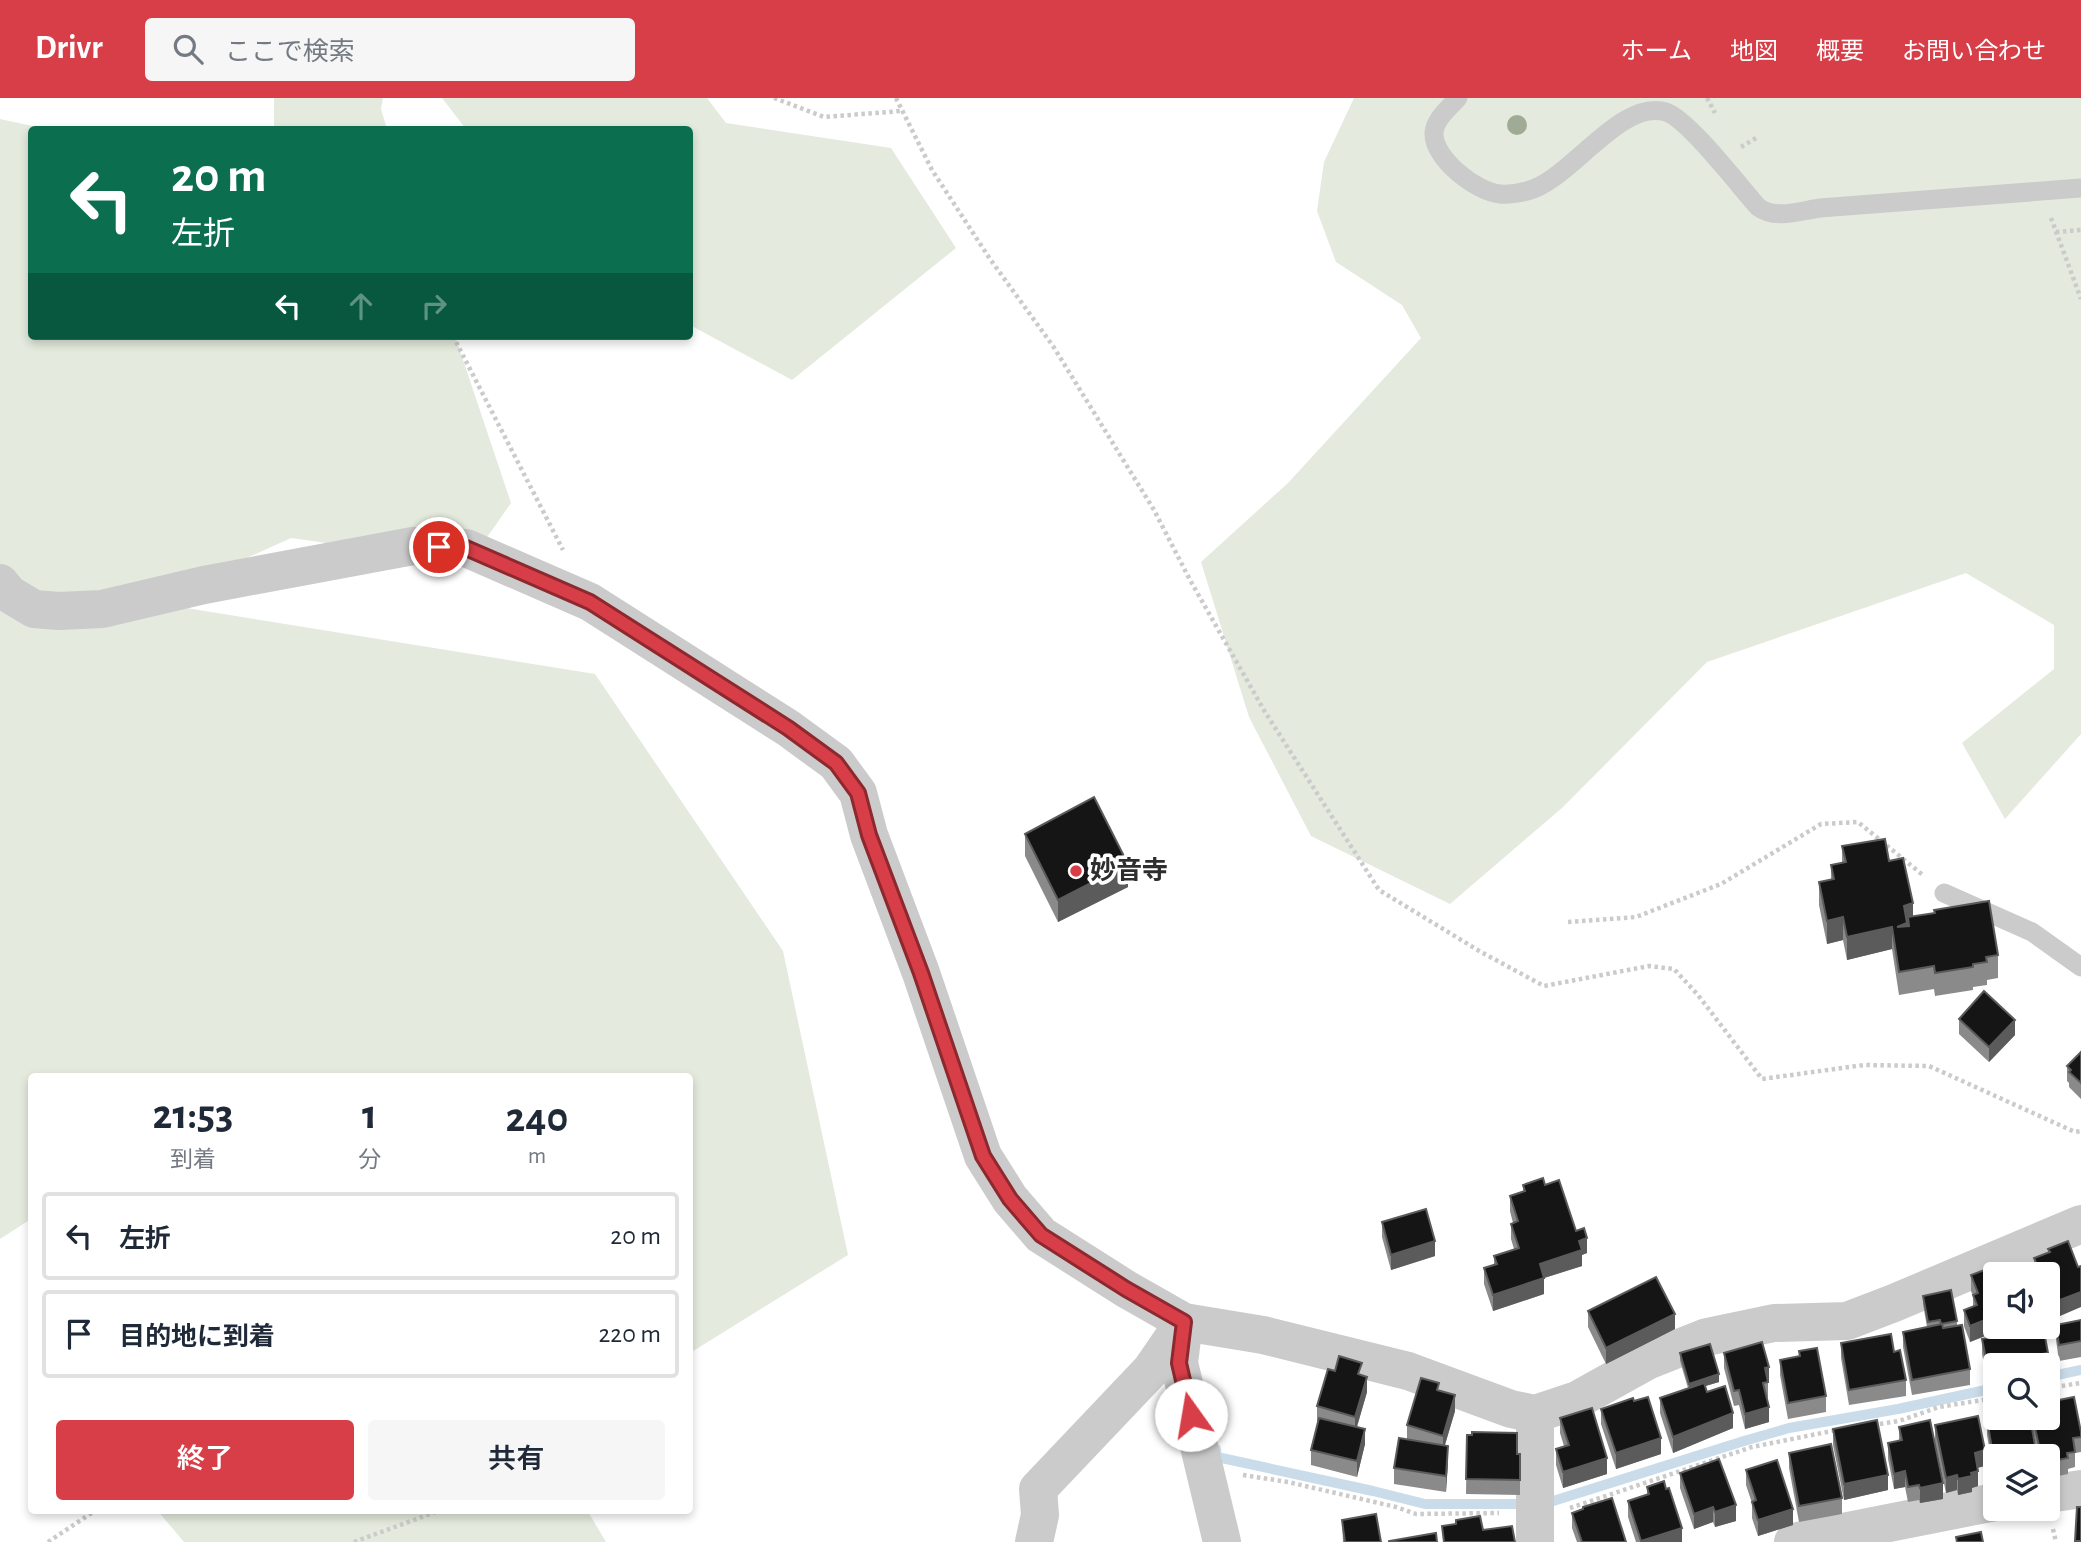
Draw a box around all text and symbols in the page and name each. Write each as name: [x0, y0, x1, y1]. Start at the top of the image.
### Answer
search box: [145, 18, 635, 81]
icon: search: [169, 30, 207, 68]
text: Drivr: [35, 32, 103, 65]
text: ここで検索: [225, 39, 355, 65]
text: ホーム: [1621, 40, 1692, 64]
text: 地図: [1730, 40, 1778, 64]
text: 概要: [1816, 40, 1864, 64]
text: お問い合わせ: [1902, 40, 2046, 64]
text: 20 m: [171, 152, 267, 201]
icon: left: [56, 154, 147, 245]
text: 左折: [171, 218, 235, 250]
icon: left: [269, 287, 307, 325]
icon: ahead: [342, 287, 380, 325]
icon: right: [415, 287, 453, 325]
pin: [409, 517, 469, 577]
icon: arrive: [420, 528, 458, 566]
place label: 妙音寺: [1090, 856, 1168, 884]
marker: 妙音寺: [1068, 863, 1084, 879]
text: 21:53: [153, 1094, 233, 1136]
text: 1: [362, 1094, 377, 1136]
text: 240: [506, 1097, 568, 1139]
text: m: [528, 1145, 546, 1168]
text: 到着: [170, 1149, 216, 1172]
text: 分: [358, 1149, 381, 1172]
icon: left: [60, 1217, 98, 1255]
text: 20 m: [610, 1223, 661, 1249]
text: 左折: [119, 1226, 171, 1252]
map controls: [1983, 1262, 2060, 1521]
button: sound: [1983, 1262, 2060, 1339]
icon: arrive: [60, 1315, 98, 1353]
text: 220 m: [599, 1321, 661, 1347]
text: 目的地に到着: [119, 1324, 275, 1350]
button: search: [1983, 1353, 2060, 1430]
position arrow: [1154, 1378, 1228, 1452]
button: 終了: [56, 1420, 354, 1500]
button: 共有: [368, 1420, 665, 1500]
button: layers: [1983, 1444, 2060, 1521]

